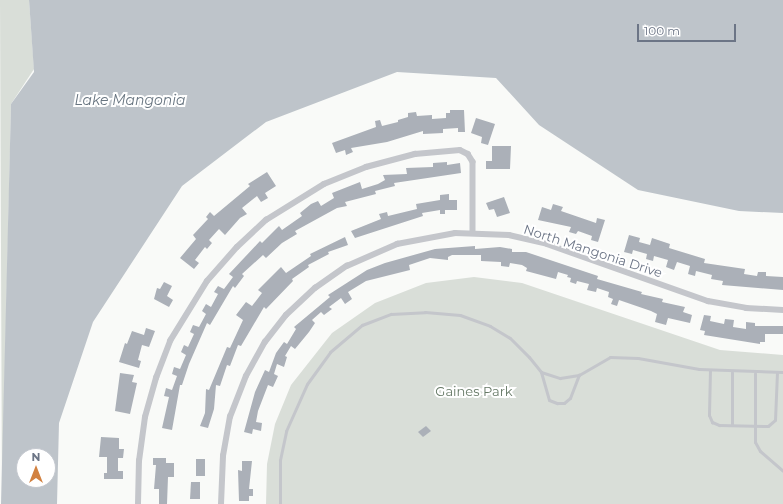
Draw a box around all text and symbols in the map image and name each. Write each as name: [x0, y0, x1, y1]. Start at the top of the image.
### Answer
scale bar: [639, 16, 738, 42]
text: 100 m: [644, 23, 680, 38]
water label: Lake Mangonia: [74, 92, 186, 108]
street label: North Mangonia Drive: [522, 221, 664, 281]
park label: Gaines Park: [435, 383, 513, 399]
north arrow: [16, 448, 56, 488]
text: N: [32, 450, 40, 464]

